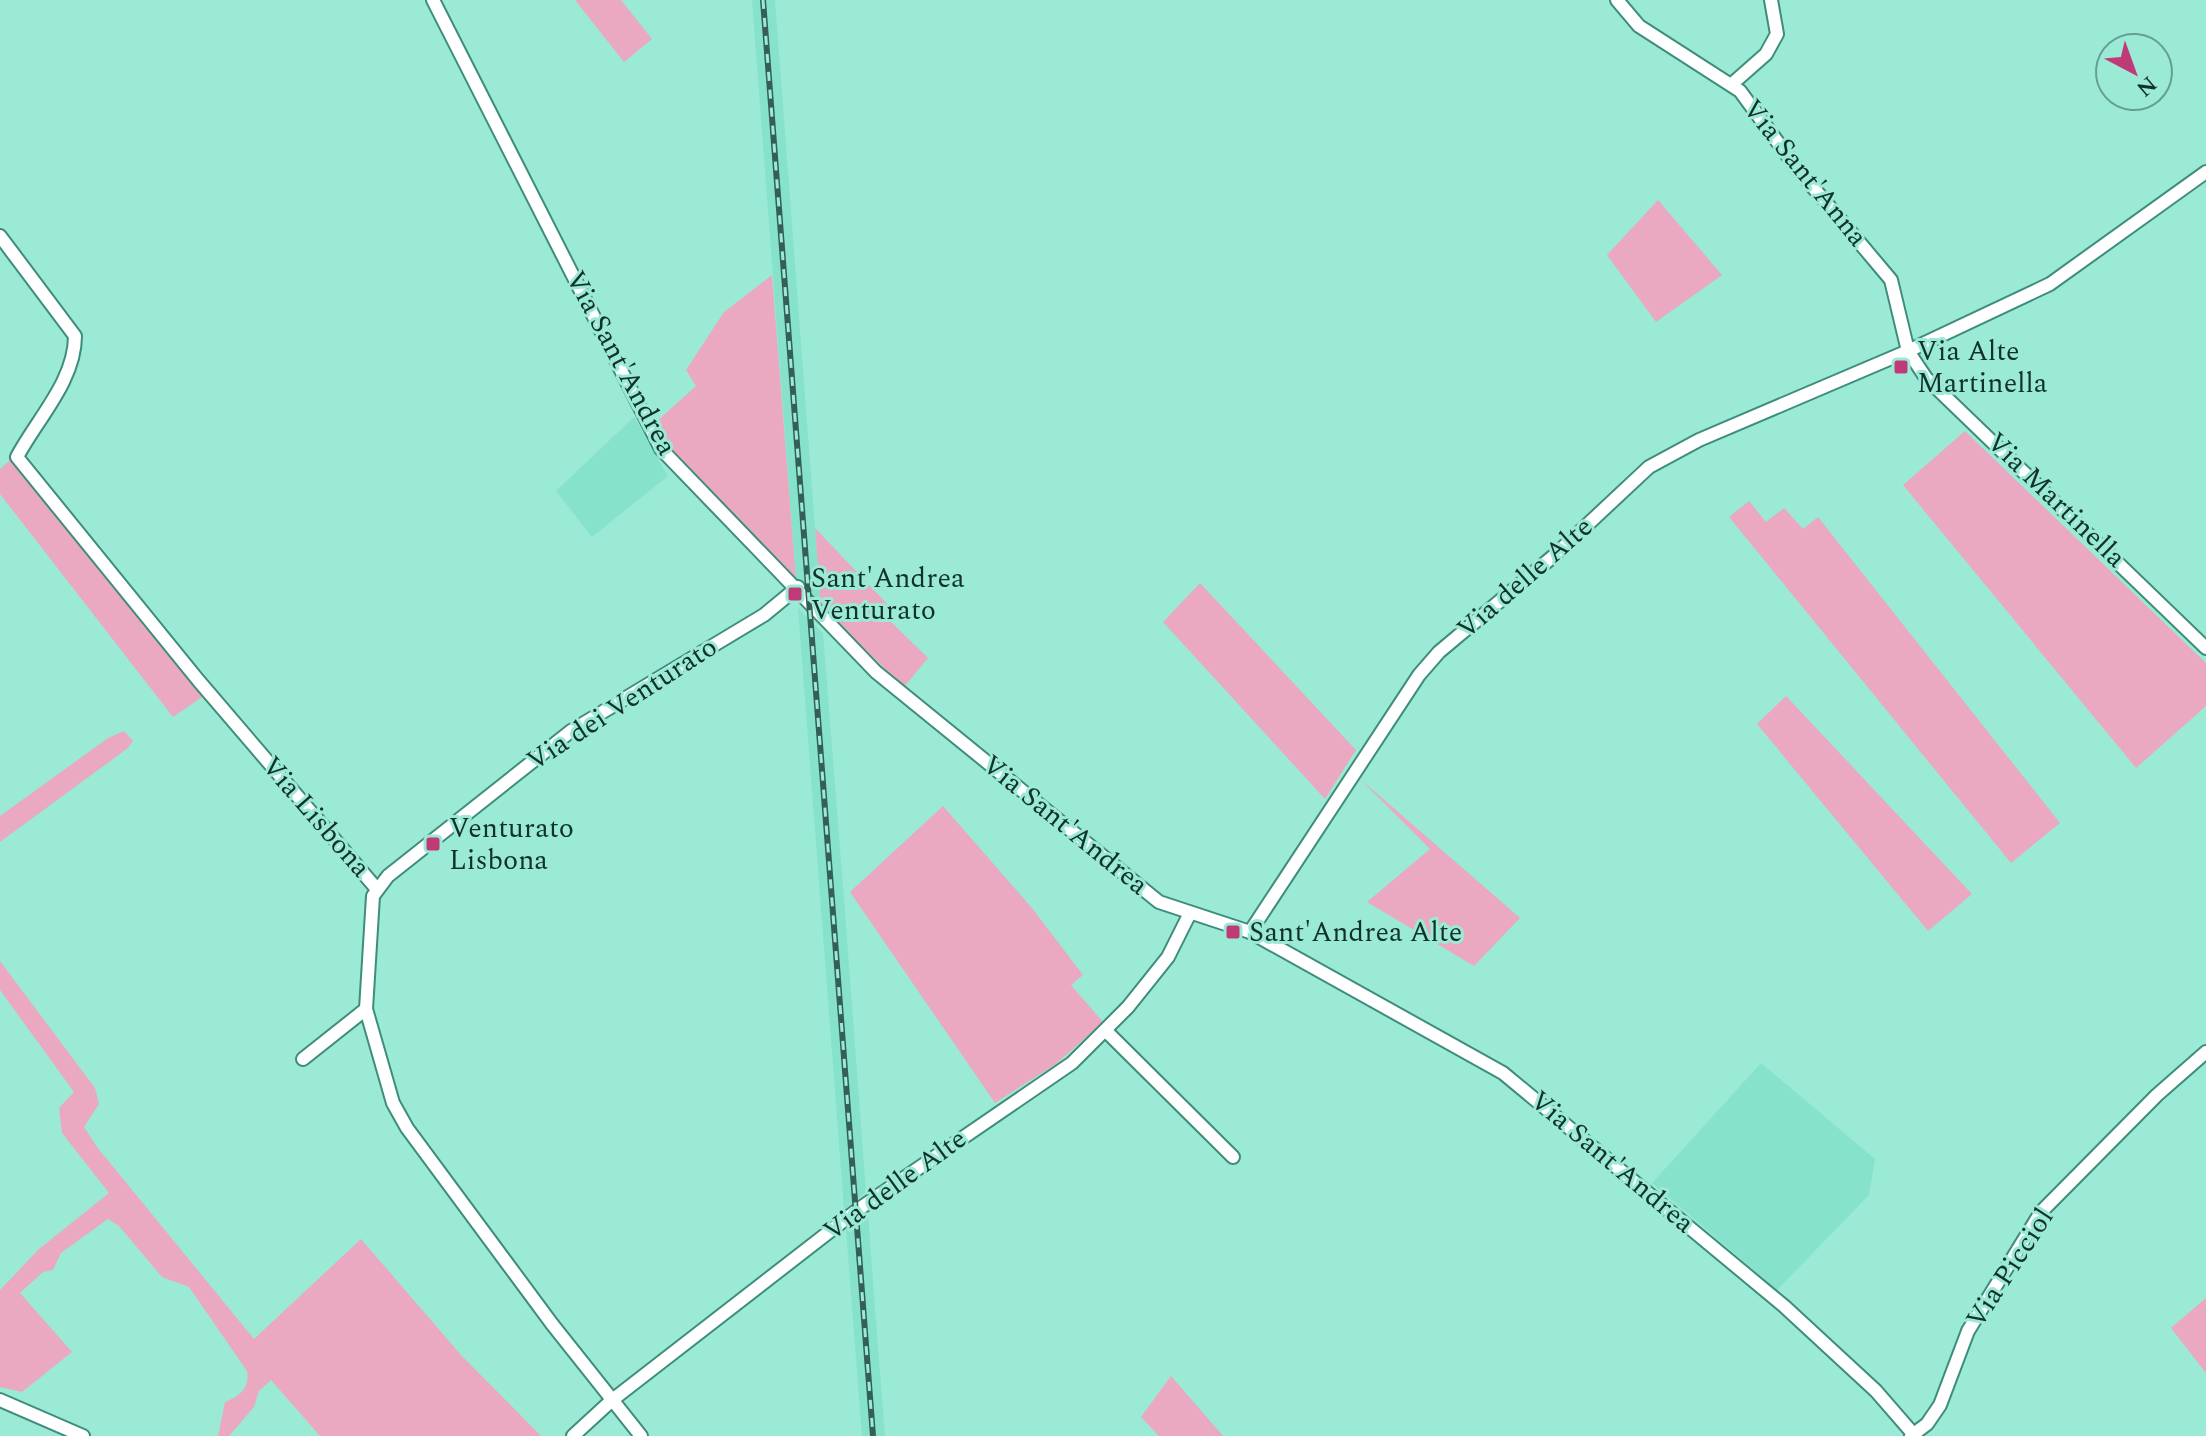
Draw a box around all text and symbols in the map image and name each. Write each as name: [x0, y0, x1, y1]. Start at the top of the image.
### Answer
north arrow: [2094, 32, 2174, 112]
text: N: [2129, 68, 2164, 104]
street label: Via Sant'Anna: [1732, 90, 1878, 257]
street label: Via Sant'Andrea: [554, 263, 688, 463]
place label: Via Alte Martinella: [1917, 330, 2048, 405]
marker: Via Alte Martinella: [1892, 358, 1910, 376]
street label: Via Martinella: [1976, 422, 2136, 578]
street label: Via delle Alte: [1447, 506, 1603, 650]
place label: Sant'Andrea Venturato: [811, 557, 965, 632]
marker: Sant'Andrea Venturato: [786, 585, 804, 603]
street label: Via dei Venturato: [518, 626, 726, 782]
street label: Via Sant'Andrea: [972, 744, 1158, 906]
street label: Via Lisbona: [251, 747, 381, 888]
place label: Venturato Lisbona: [449, 807, 574, 882]
marker: Venturato Lisbona: [424, 835, 442, 853]
place label: Sant'Andrea Alte: [1249, 911, 1462, 954]
marker: Sant'Andrea Alte: [1224, 923, 1242, 941]
street label: Via Sant'Andrea: [1520, 1080, 1704, 1244]
street label: Via delle Alte: [814, 1118, 976, 1252]
street label: Via Picciol: [1955, 1199, 2065, 1337]

